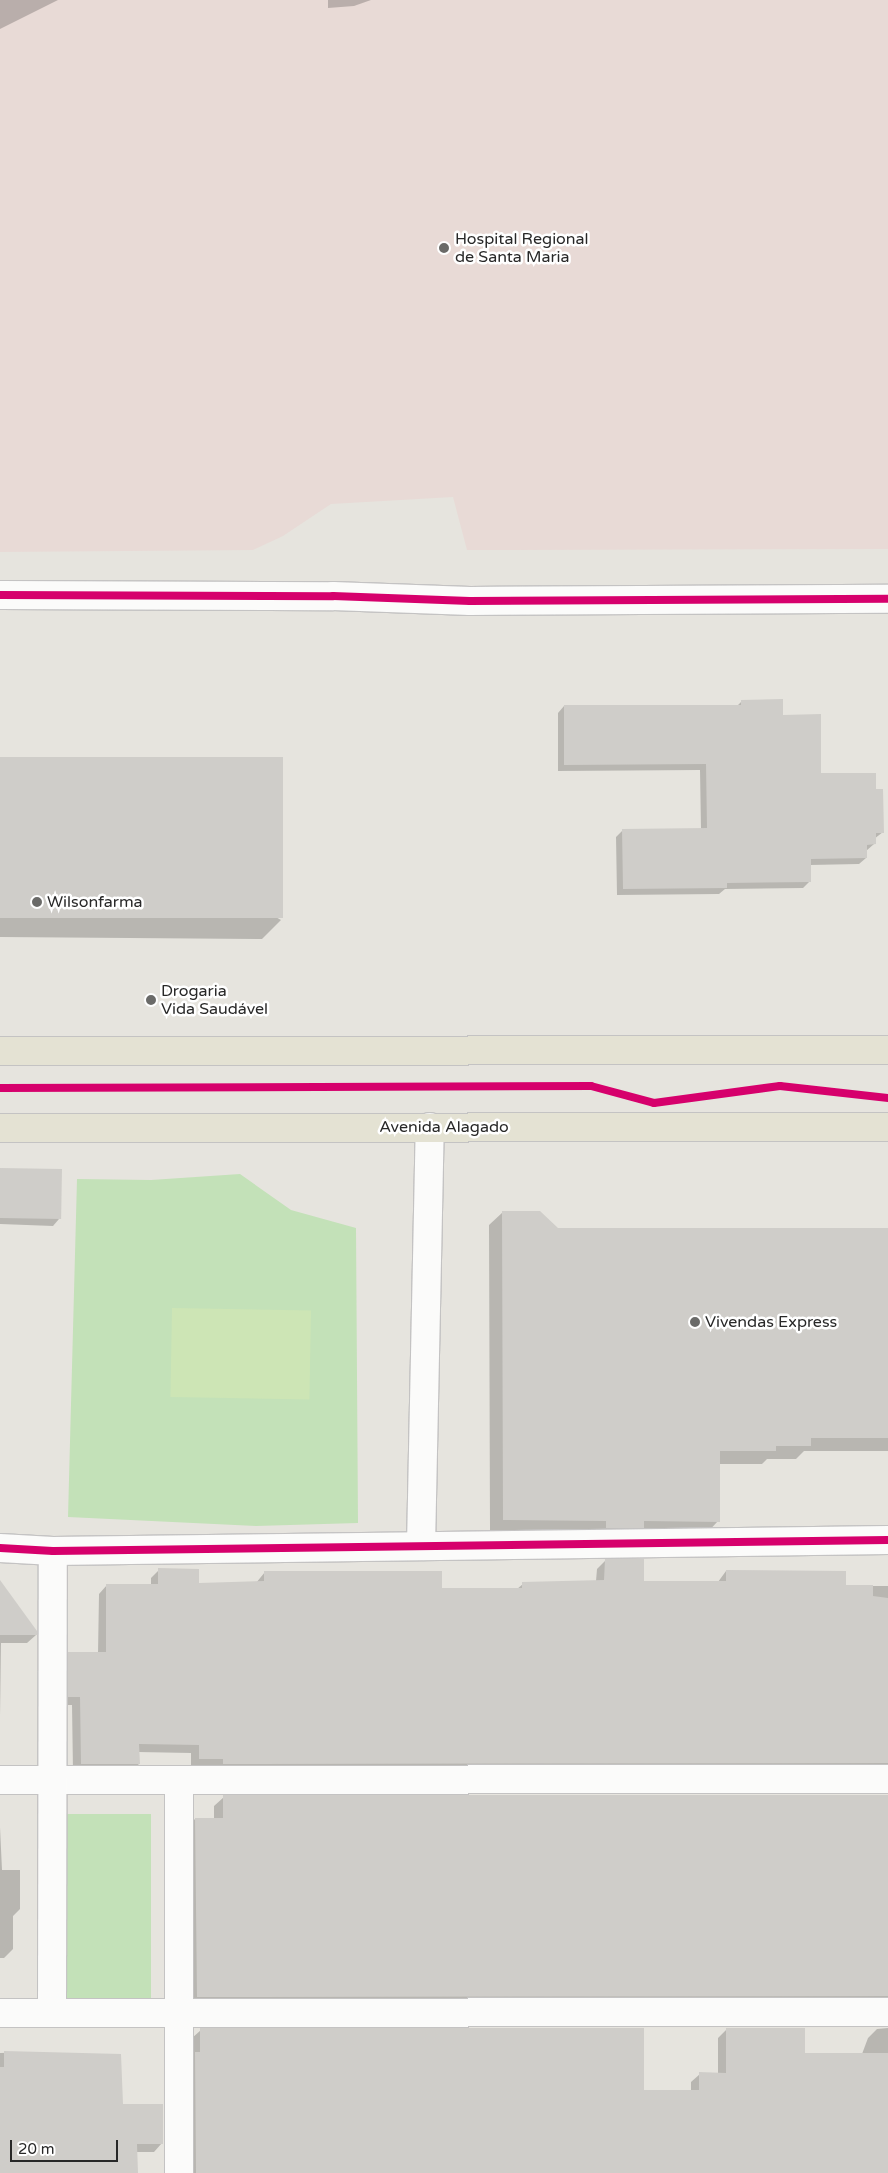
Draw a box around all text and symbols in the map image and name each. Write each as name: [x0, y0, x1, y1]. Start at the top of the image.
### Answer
place label: Hospital Regional de Santa Maria: [455, 229, 589, 267]
marker: Hospital Regional de Santa Maria: [437, 241, 451, 255]
place label: Wilsonfarma: [47, 892, 143, 912]
marker: Wilsonfarma: [31, 896, 43, 908]
place label: Drogaria Vida Saudável: [161, 981, 268, 1019]
marker: Drogaria Vida Saudável: [145, 994, 157, 1006]
street label: Avenida Alagado: [379, 1117, 509, 1137]
place label: Vivendas Express: [705, 1312, 837, 1332]
marker: Vivendas Express: [689, 1316, 701, 1328]
scale bar: [12, 2130, 120, 2162]
text: 20 m: [18, 2140, 55, 2158]

